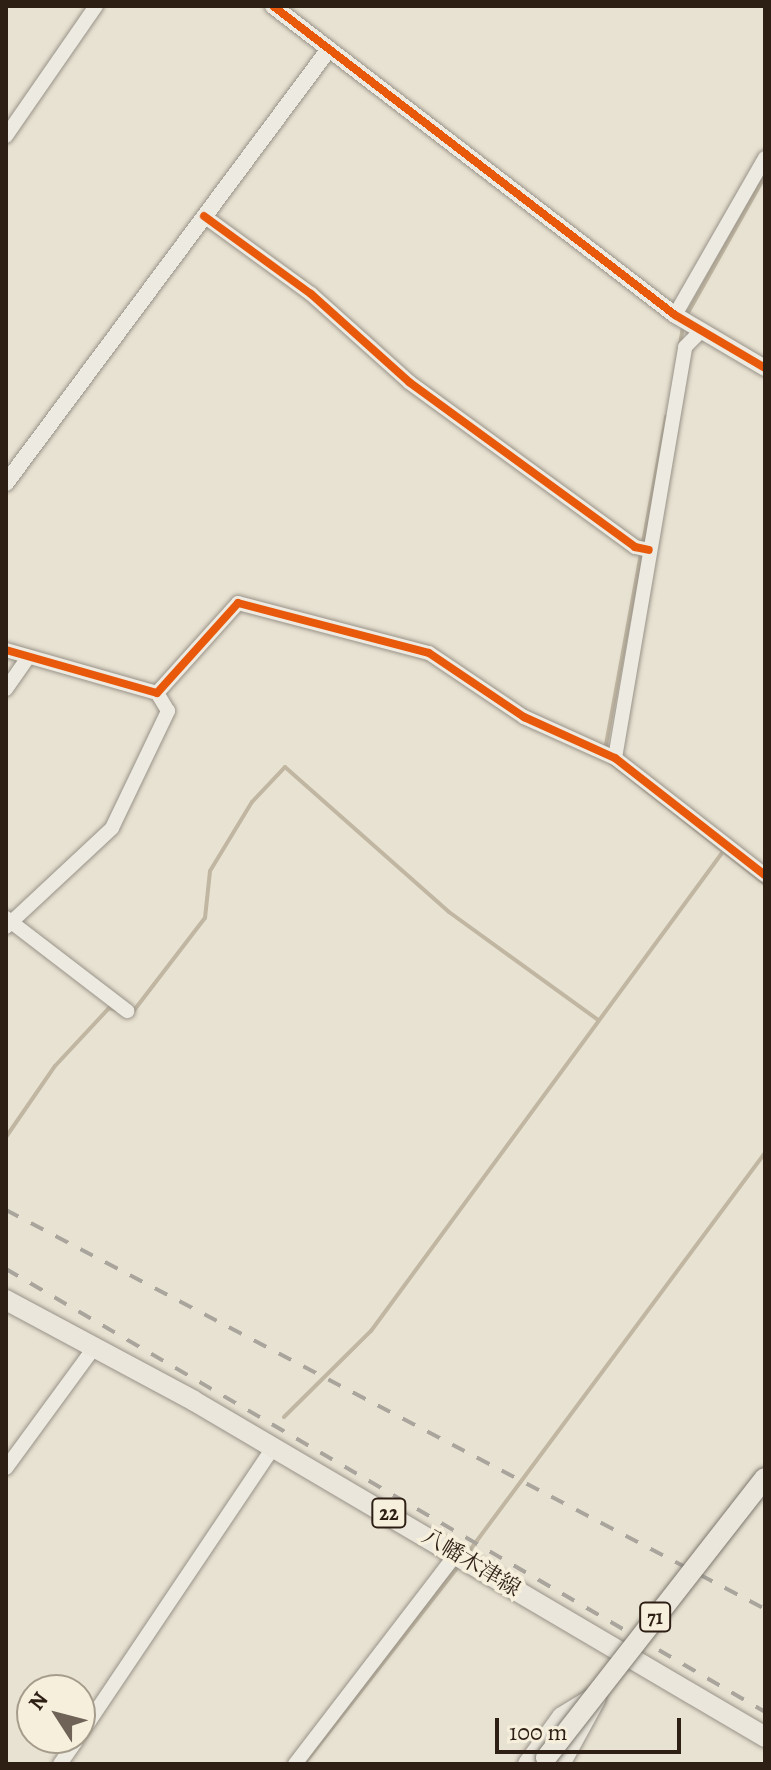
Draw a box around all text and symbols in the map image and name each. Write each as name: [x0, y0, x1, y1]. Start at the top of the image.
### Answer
road number: 22: [371, 1497, 407, 1529]
street label: 八幡木津線: [417, 1523, 525, 1603]
road number: 71: [639, 1601, 671, 1633]
north arrow: [16, 1674, 96, 1754]
text: N: [21, 1686, 55, 1716]
scale bar: [499, 1702, 685, 1752]
text: 100 m: [509, 1716, 568, 1748]

